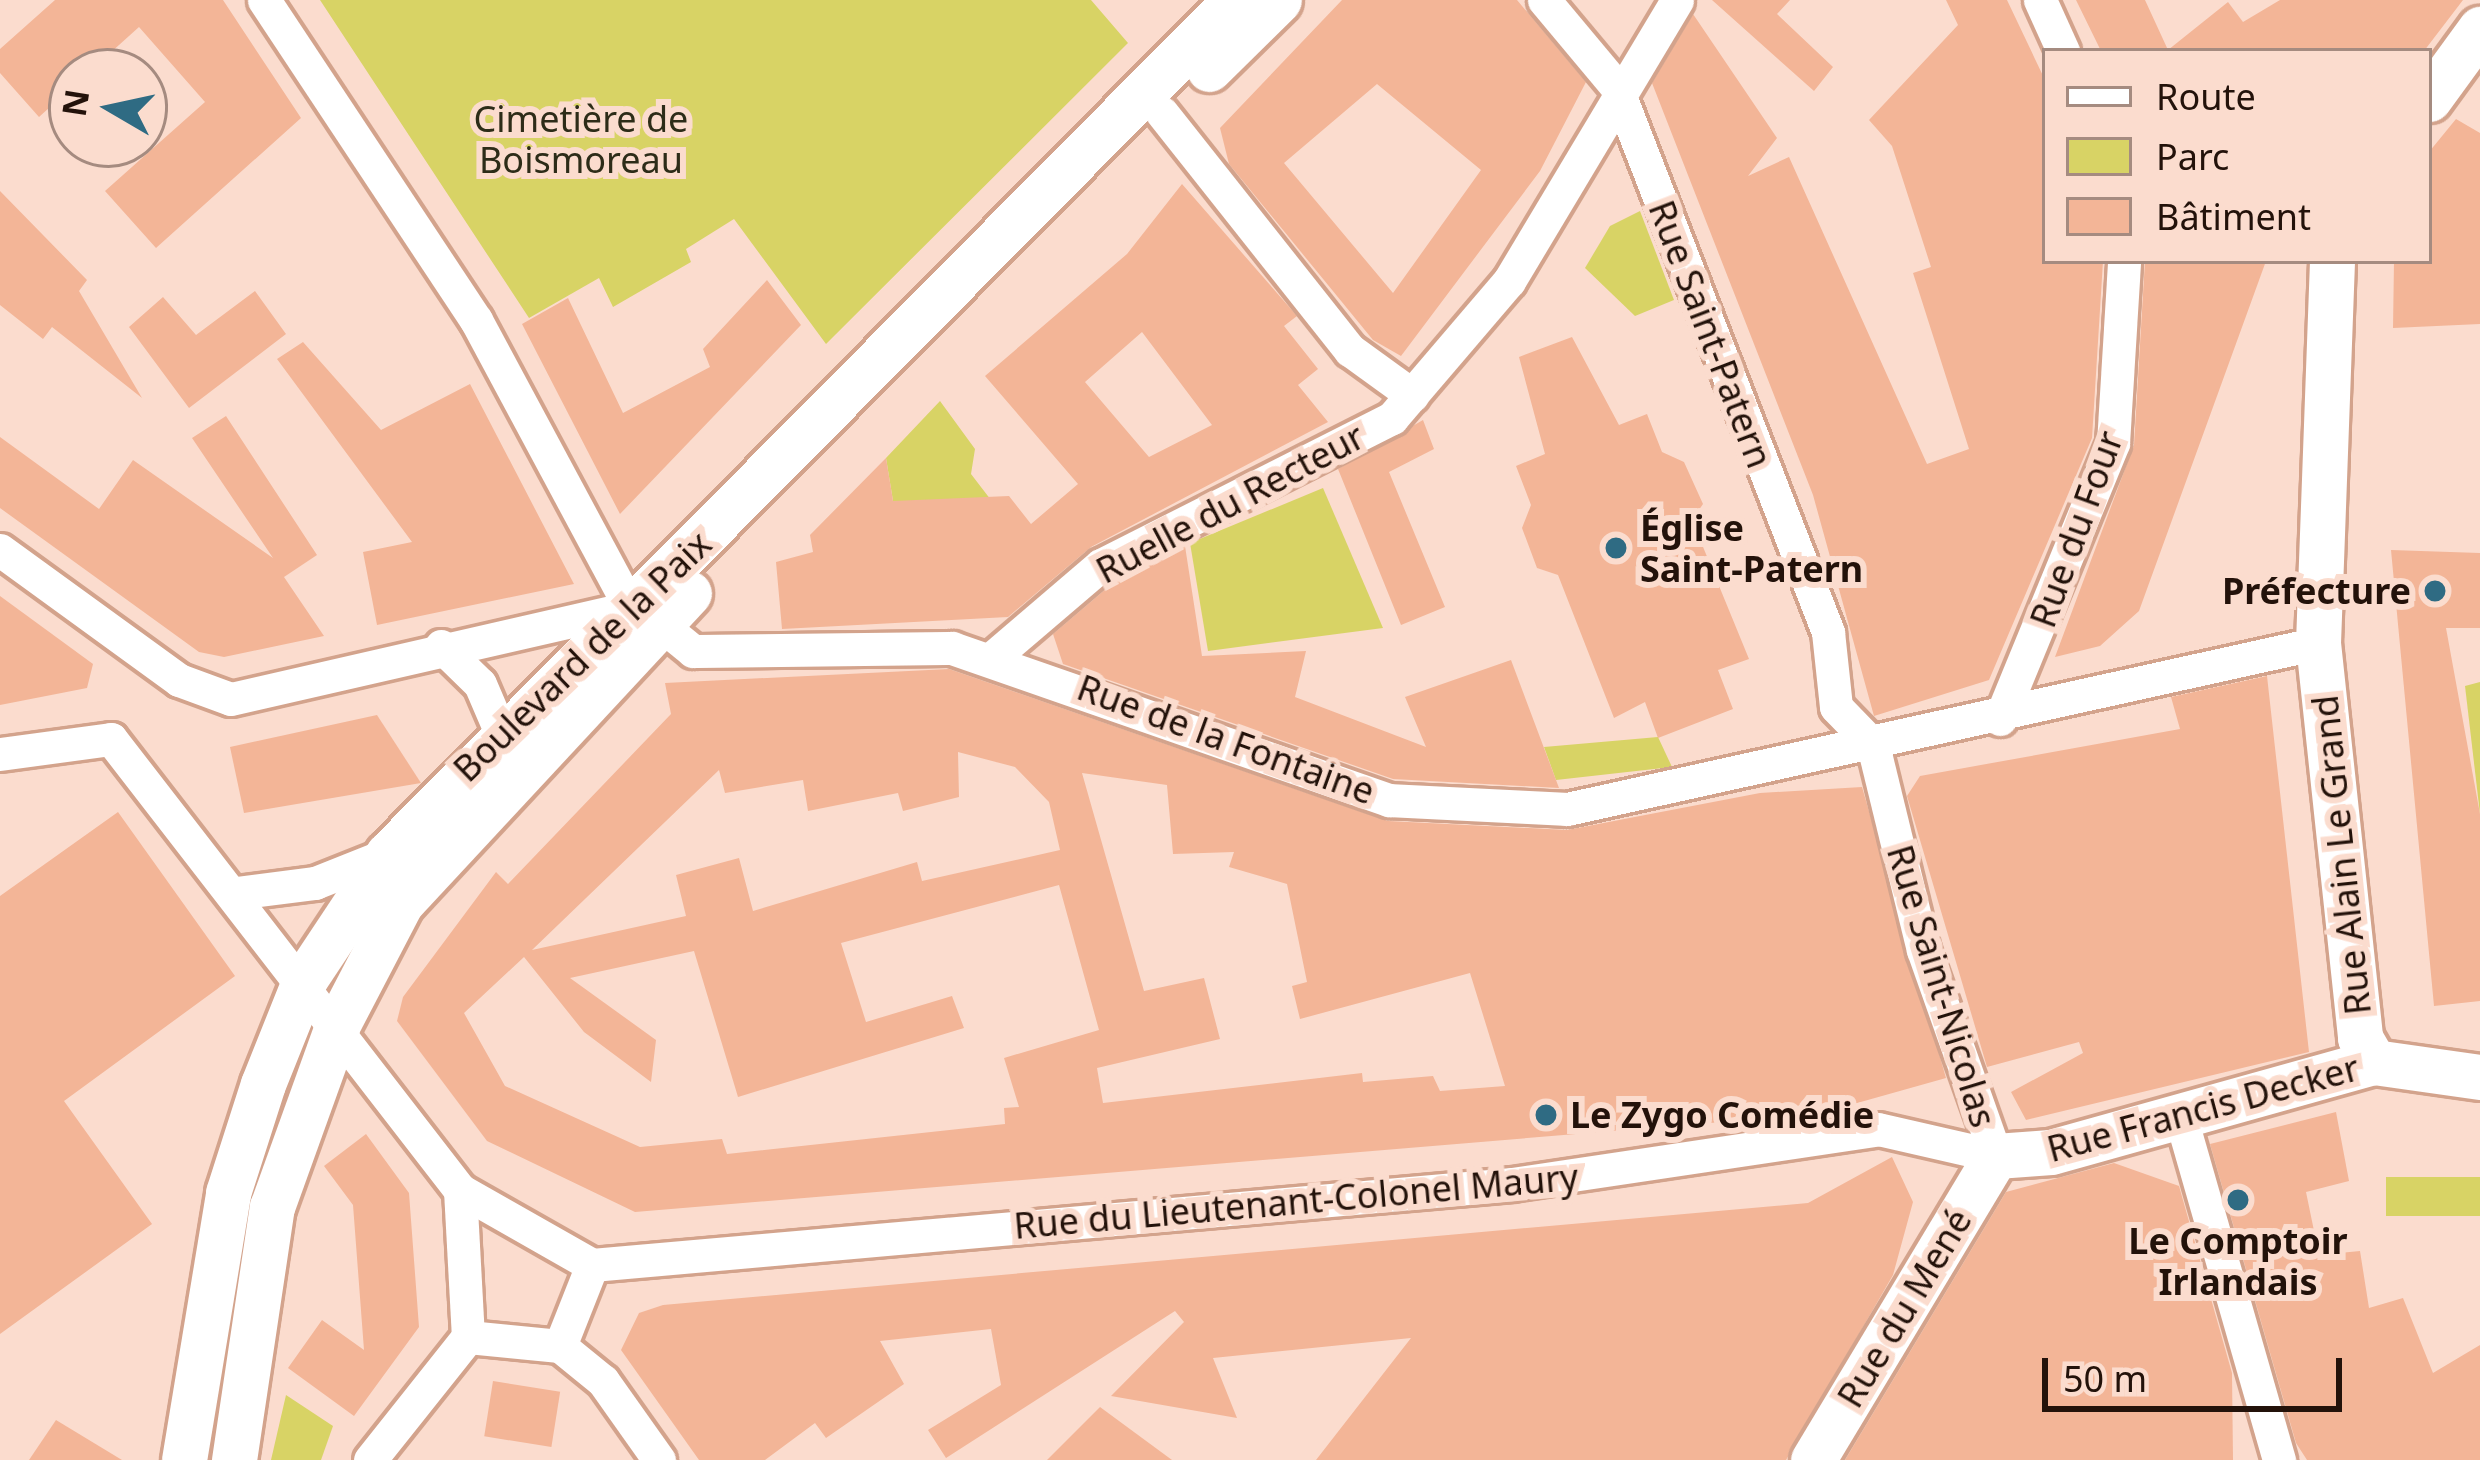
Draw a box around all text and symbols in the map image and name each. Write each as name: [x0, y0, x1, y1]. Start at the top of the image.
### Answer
north arrow: [48, 48, 168, 168]
legend: [2042, 48, 2432, 264]
text: Route: [2156, 72, 2256, 121]
text: N: [51, 86, 99, 120]
park label: Cimetière de Boismoreau: [474, 96, 688, 181]
text: Parc: [2156, 132, 2229, 181]
text: Bâtiment: [2156, 192, 2311, 241]
street label: Rue Saint-Patern: [1640, 194, 1782, 474]
street label: Ruelle du Recteur: [1089, 414, 1371, 592]
street label: Rue du Four: [2021, 425, 2131, 633]
place label: Église Saint-Patern: [1640, 505, 1863, 590]
street label: Boulevard de la Paix: [444, 522, 720, 790]
marker: Église Saint-Patern: [1603, 535, 1629, 561]
place label: Préfecture: [2222, 569, 2411, 613]
marker: Préfecture: [2422, 578, 2448, 604]
street label: Rue de la Fontaine: [1072, 665, 1380, 813]
street label: Rue Alain Le Grand: [2303, 693, 2379, 1017]
street label: Rue Saint-Nicolas: [1879, 840, 2005, 1132]
street label: Rue Francis Decker: [2042, 1046, 2364, 1170]
place label: Le Zygo Comédie: [1570, 1093, 1874, 1137]
marker: Le Zygo Comédie: [1533, 1102, 1559, 1128]
street label: Rue du Lieutenant-Colonel Maury: [1012, 1155, 1580, 1247]
marker: Le Comptoir Irlandais: [2225, 1187, 2251, 1213]
street label: Rue du Mené: [1828, 1201, 1980, 1415]
place label: Le Comptoir Irlandais: [2128, 1218, 2348, 1303]
scale bar: [2048, 1334, 2348, 1408]
text: 50 m: [2063, 1354, 2147, 1403]

